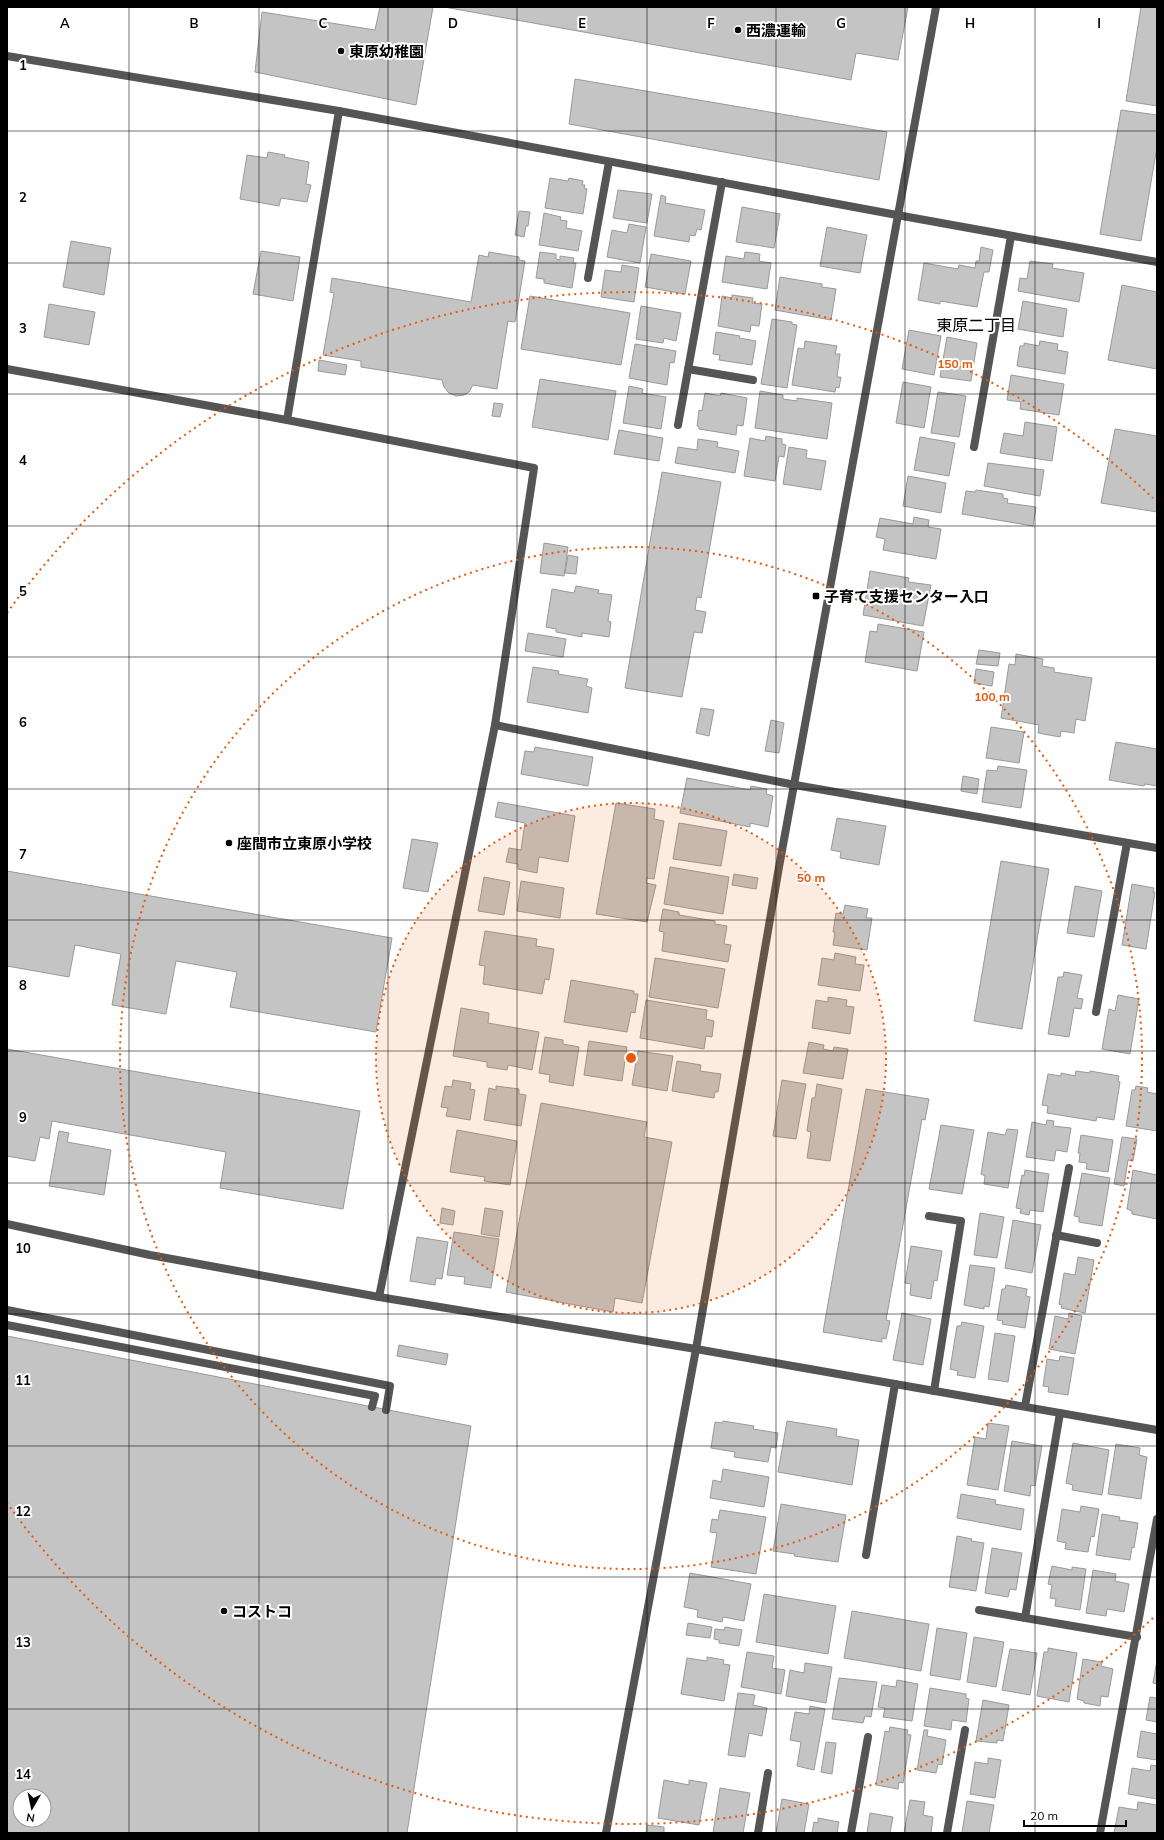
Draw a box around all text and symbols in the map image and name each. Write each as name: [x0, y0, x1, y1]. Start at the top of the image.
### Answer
text: A: [60, 15, 70, 31]
text: B: [190, 15, 199, 31]
text: C: [319, 15, 328, 31]
text: D: [448, 15, 458, 31]
text: E: [578, 15, 586, 31]
text: F: [707, 15, 715, 31]
text: G: [836, 15, 846, 31]
text: H: [965, 15, 975, 31]
text: I: [1097, 15, 1101, 31]
place label: 西濃運輸: [746, 21, 806, 40]
marker: 西濃運輸: [733, 25, 743, 35]
place label: 東原幼稚園: [349, 42, 424, 61]
marker: 東原幼稚園: [336, 46, 346, 56]
text: 1: [19, 57, 27, 73]
text: 2: [19, 189, 27, 205]
district label: 東原二丁目: [936, 315, 1016, 335]
text: 3: [19, 320, 27, 336]
text: 150 m: [937, 356, 973, 371]
text: 4: [19, 452, 27, 468]
text: 5: [19, 583, 27, 599]
place label: 子育て支援センター入口: [824, 587, 989, 606]
marker: 子育て支援センター入口: [811, 591, 821, 601]
text: 100 m: [974, 689, 1010, 704]
text: 6: [19, 714, 27, 730]
place label: 座間市立東原小学校: [237, 834, 372, 853]
marker: 座間市立東原小学校: [224, 838, 234, 848]
text: 7: [19, 846, 27, 862]
text: 50 m: [797, 870, 825, 885]
text: 8: [19, 977, 27, 993]
centre of rings: [624, 1051, 638, 1065]
text: 9: [19, 1109, 27, 1125]
text: 10: [15, 1240, 31, 1256]
text: 11: [15, 1372, 31, 1388]
text: 12: [15, 1503, 31, 1519]
place label: コストコ: [232, 1602, 292, 1621]
marker: コストコ: [219, 1606, 229, 1616]
text: 13: [15, 1634, 31, 1650]
text: 14: [15, 1766, 31, 1782]
north arrow: [12, 1788, 52, 1828]
scale bar: [1024, 1802, 1126, 1828]
text: 20 m: [1030, 1808, 1058, 1823]
text: N: [25, 1810, 36, 1825]

